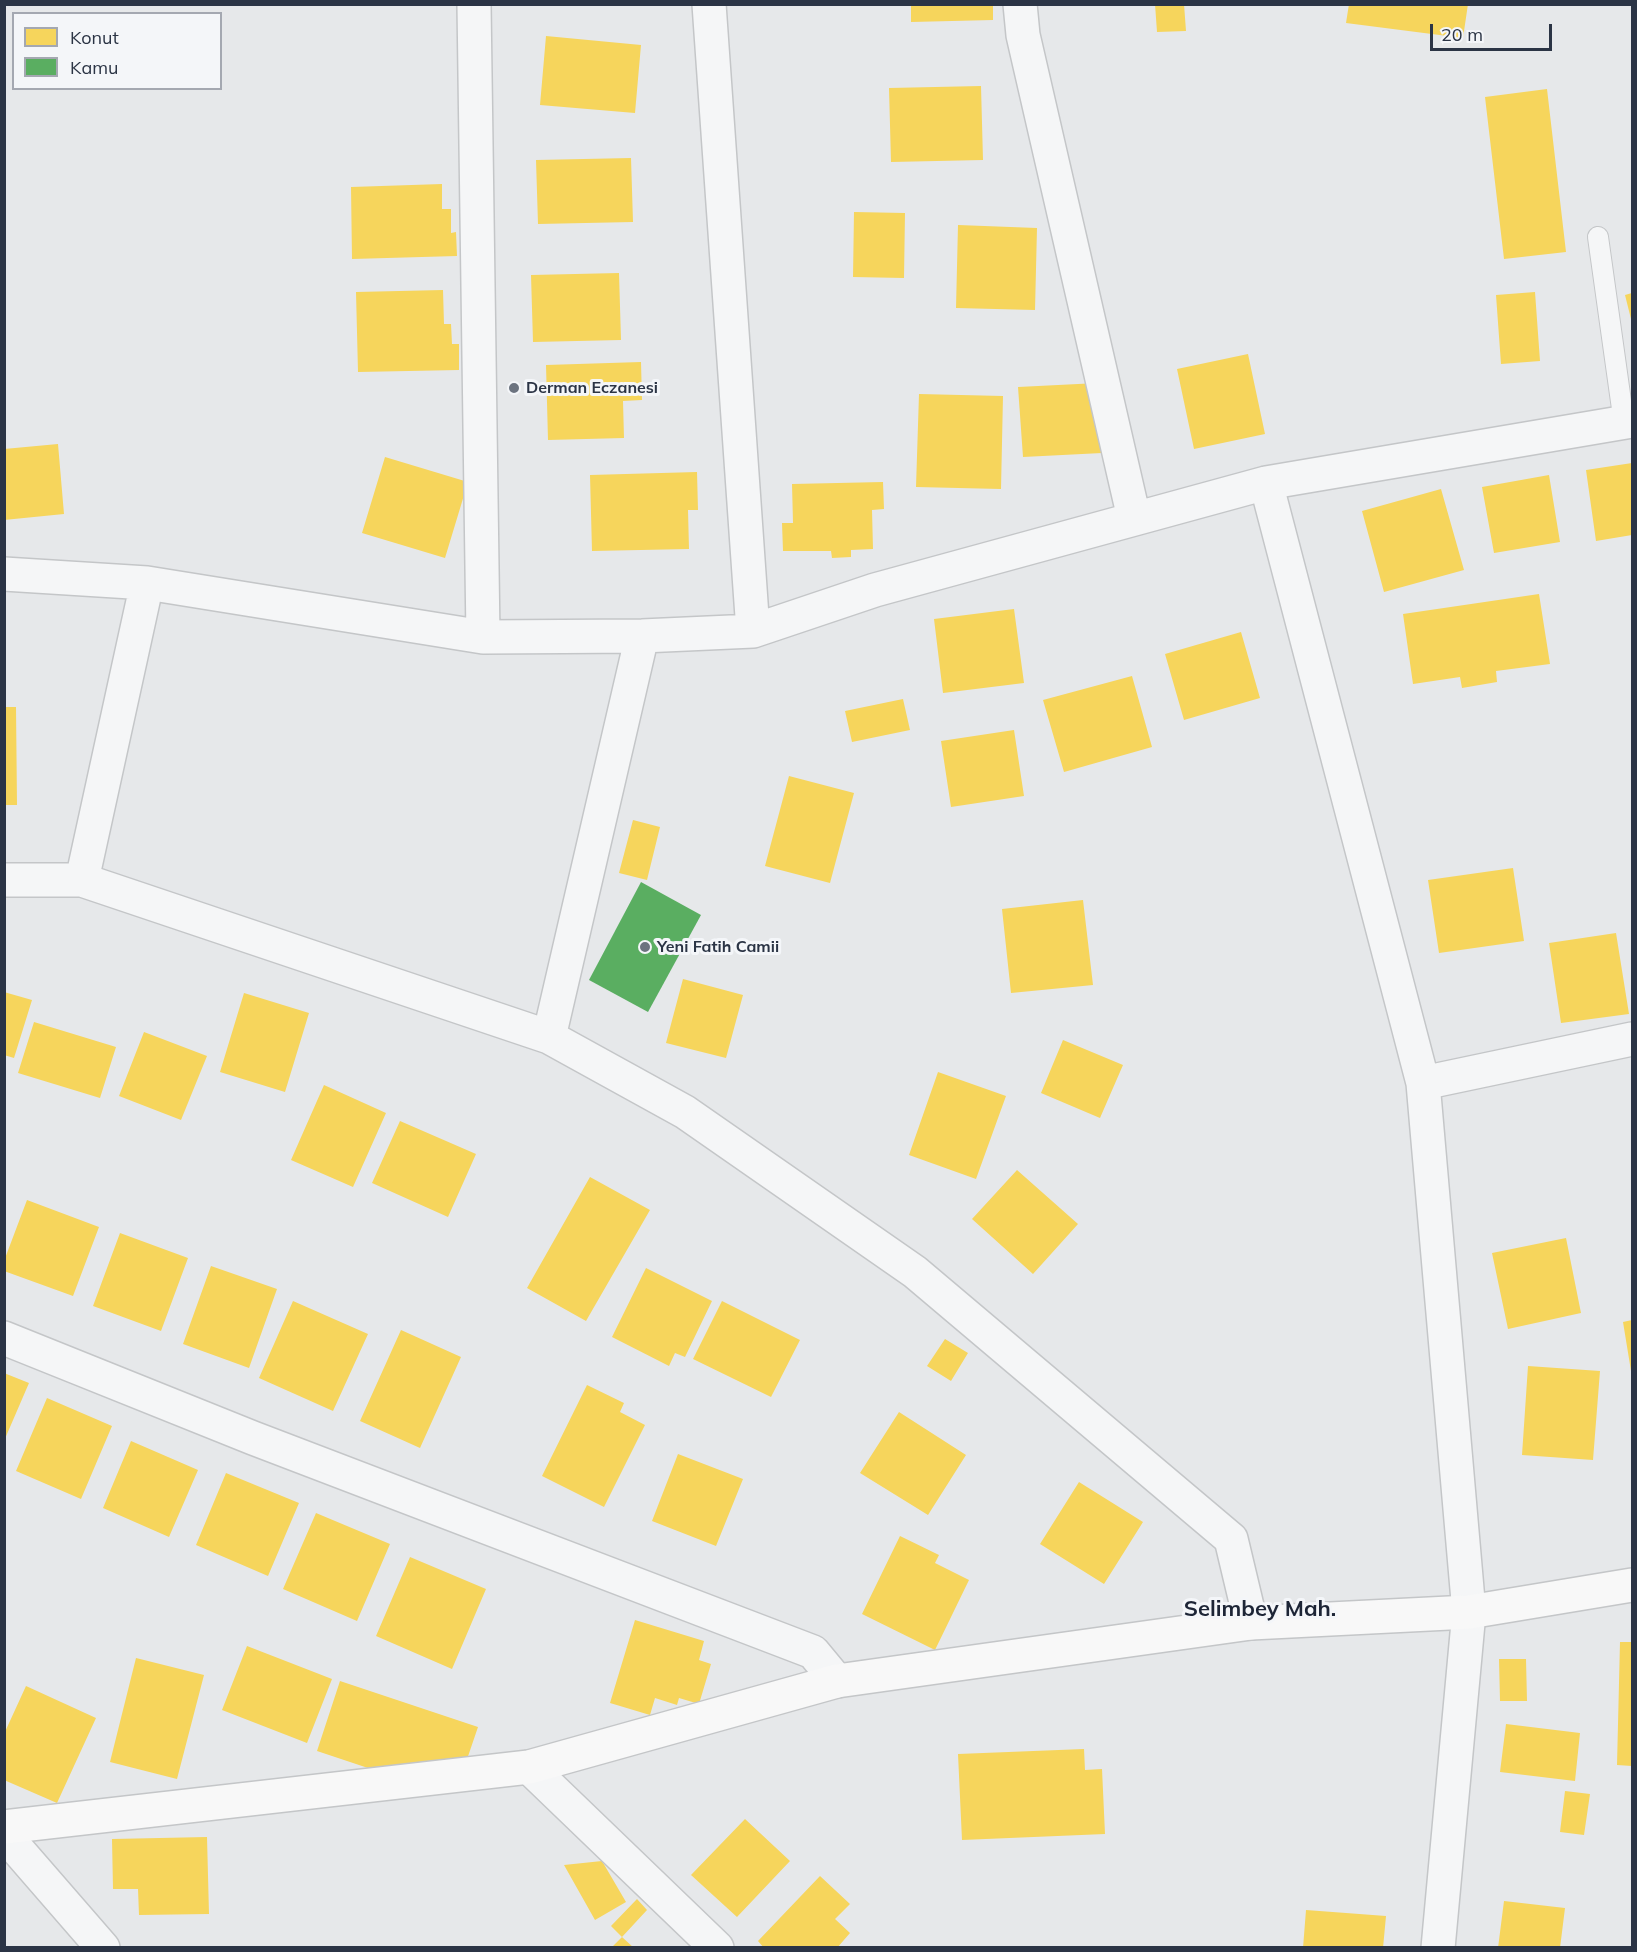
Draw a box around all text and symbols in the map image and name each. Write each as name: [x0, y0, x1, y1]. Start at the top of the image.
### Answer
legend: [12, 12, 222, 90]
scale bar: [1433, 12, 1554, 50]
text: 20 m: [1441, 23, 1483, 46]
text: Konut: [70, 26, 119, 49]
text: Kamu: [70, 56, 118, 79]
place label: Derman Eczanesi: [526, 378, 658, 398]
marker: Derman Eczanesi: [507, 381, 521, 395]
place label: Yeni Fatih Camii: [657, 937, 779, 957]
marker: Yeni Fatih Camii: [638, 940, 652, 954]
district label: Selimbey Mah.: [1184, 1596, 1336, 1622]

